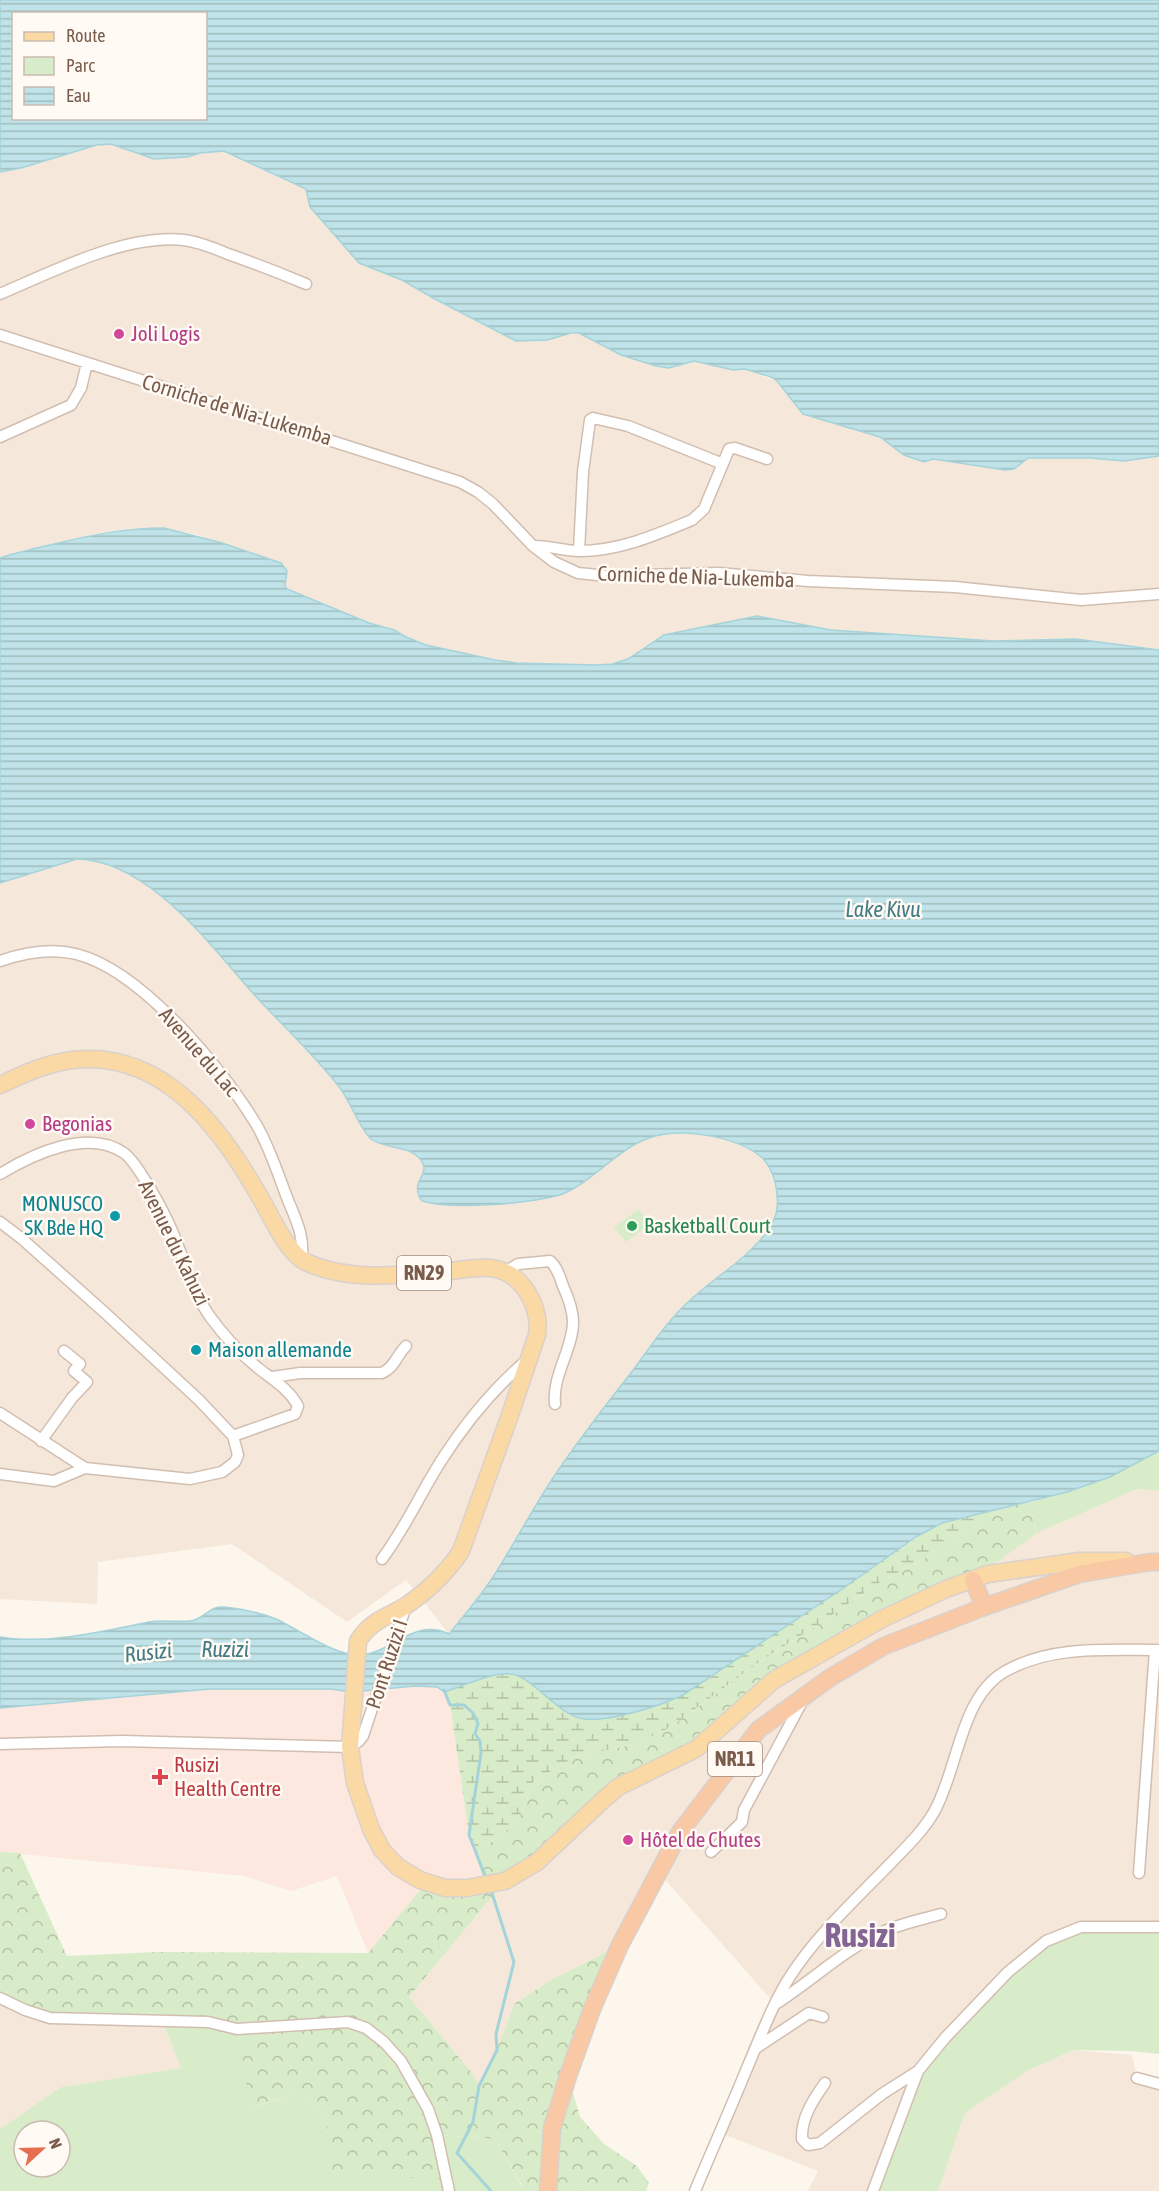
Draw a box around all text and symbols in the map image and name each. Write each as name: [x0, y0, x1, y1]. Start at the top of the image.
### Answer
legend: [12, 12, 207, 120]
text: Route: [66, 25, 105, 46]
text: Parc: [66, 55, 95, 76]
text: Eau: [66, 85, 91, 106]
place label: Joli Logis: [131, 321, 200, 345]
marker: Joli Logis: [112, 327, 126, 341]
street label: Corniche de Nia-Lukemba: [140, 369, 335, 449]
street label: Corniche de Nia-Lukemba: [597, 561, 795, 591]
water label: Lake Kivu: [845, 896, 921, 922]
street label: Avenue du Lac: [155, 1002, 245, 1101]
place label: Begonias: [42, 1111, 112, 1135]
marker: Begonias: [23, 1117, 37, 1131]
street label: Avenue du Kahuzi: [134, 1176, 216, 1309]
place label: MONUSCO SK Bde HQ: [22, 1191, 104, 1239]
marker: MONUSCO SK Bde HQ: [108, 1209, 122, 1223]
place label: Basketball Court: [644, 1213, 771, 1237]
marker: Basketball Court: [625, 1219, 639, 1233]
road number: RN29: [397, 1256, 451, 1290]
place label: Maison allemande: [208, 1337, 352, 1361]
marker: Maison allemande: [189, 1343, 203, 1357]
street label: Pont Ruzizi I: [360, 1616, 412, 1711]
water label: Ruzizi: [201, 1636, 249, 1662]
water label: Rusizi: [123, 1637, 173, 1667]
road number: NR11: [708, 1742, 762, 1776]
place label: Rusizi Health Centre: [174, 1752, 281, 1800]
marker: Rusizi Health Centre: [151, 1768, 169, 1786]
place label: Hôtel de Chutes: [640, 1827, 761, 1851]
marker: Hôtel de Chutes: [621, 1833, 635, 1847]
district label: Rusizi: [824, 1916, 896, 1954]
north arrow: [12, 2119, 72, 2179]
text: N: [46, 2136, 66, 2151]

